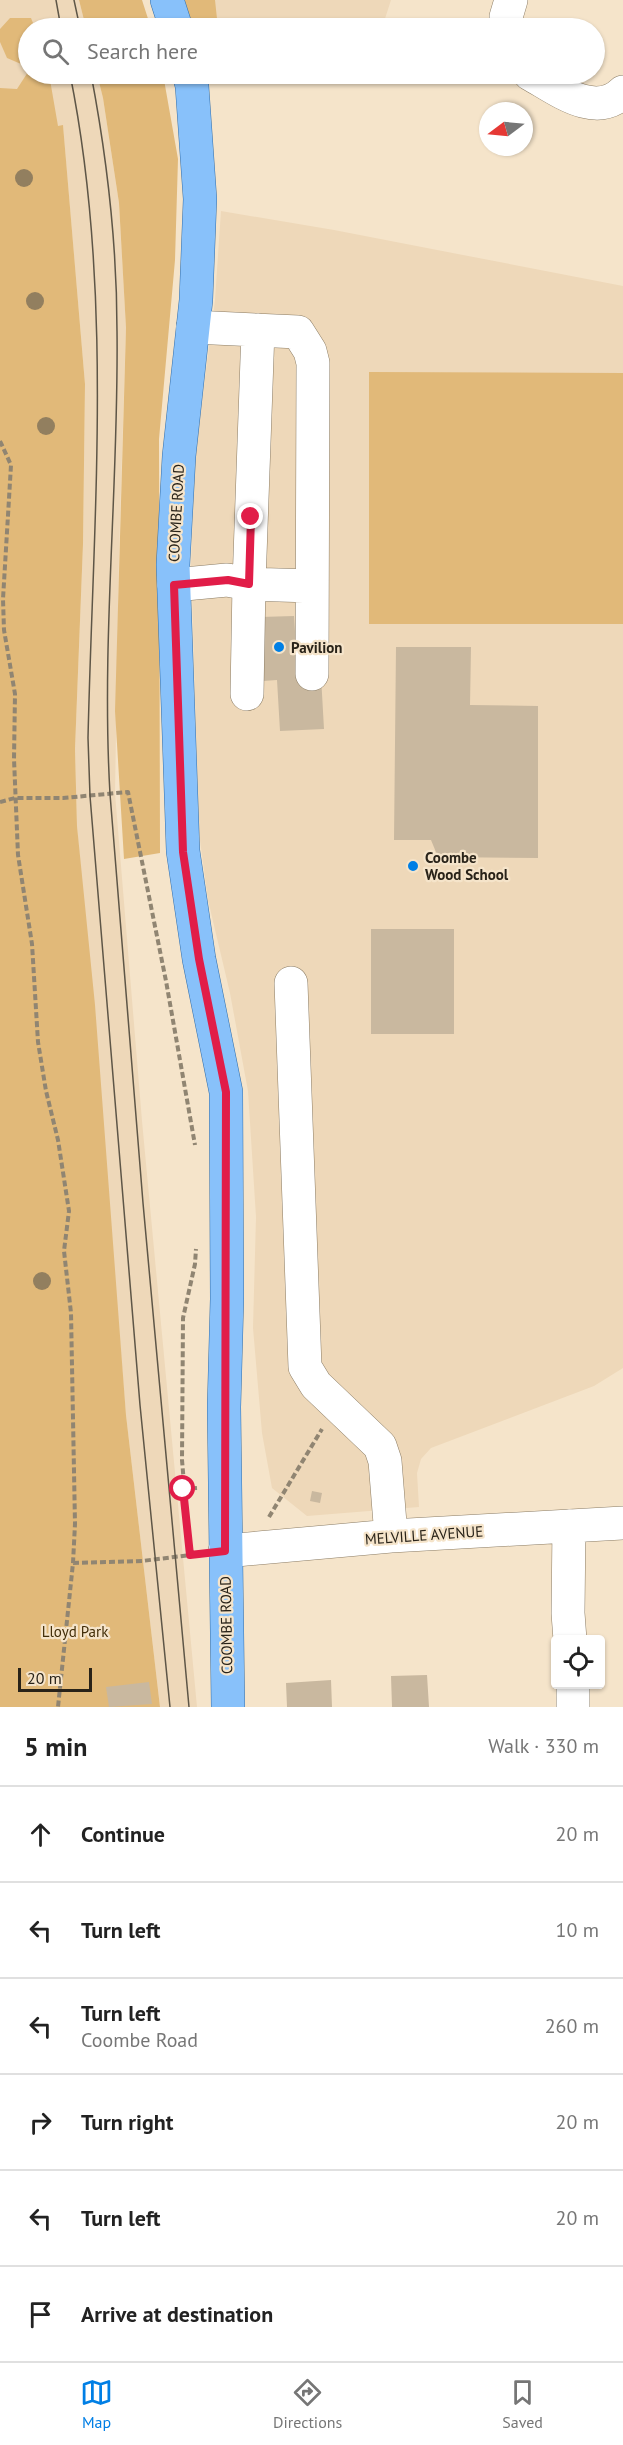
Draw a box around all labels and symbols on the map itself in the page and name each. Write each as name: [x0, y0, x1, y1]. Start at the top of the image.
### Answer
north arrow: [479, 102, 533, 156]
street label: COOMBE ROAD: [164, 464, 188, 562]
route end: [237, 503, 263, 529]
place label: Pavilion: [291, 638, 342, 657]
marker: Pavilion: [272, 640, 286, 654]
place label: Coombe Wood School: [425, 848, 509, 884]
marker: Coombe Wood School: [406, 859, 420, 873]
route start: [169, 1475, 195, 1501]
street label: MELVILLE AVENUE: [364, 1521, 484, 1549]
street label: COOMBE ROAD: [216, 1576, 236, 1674]
park label: Lloyd Park: [42, 1622, 109, 1641]
scale bar: [18, 1665, 92, 1692]

